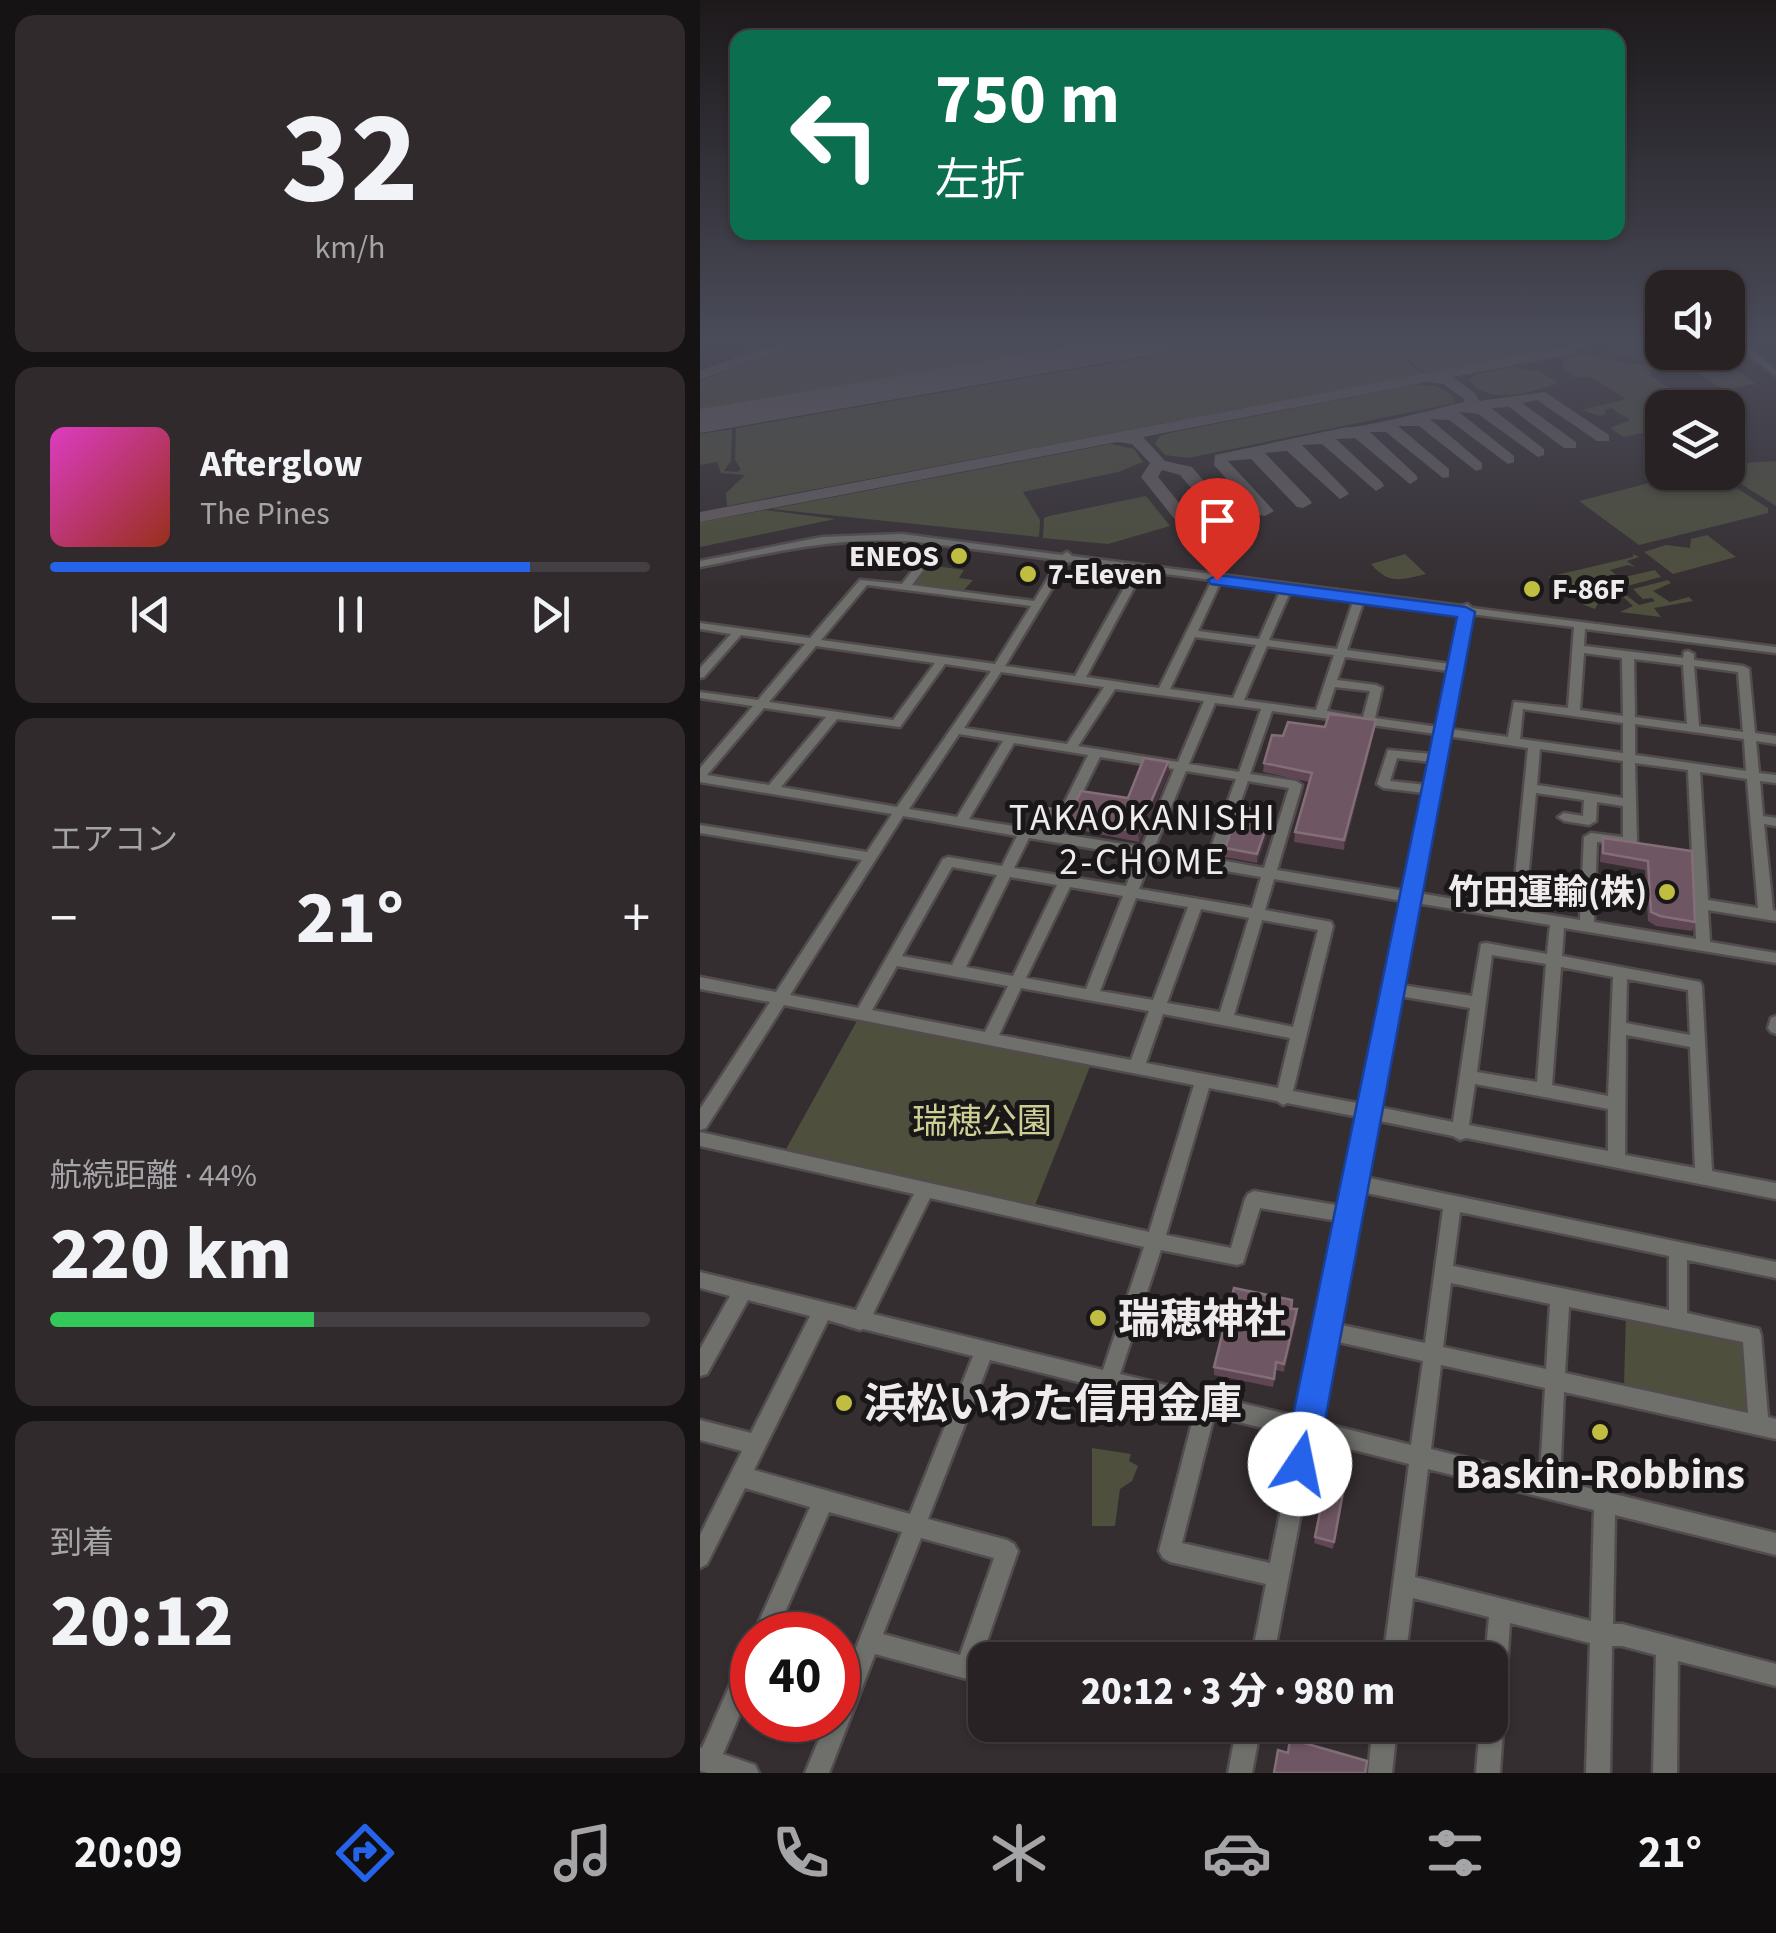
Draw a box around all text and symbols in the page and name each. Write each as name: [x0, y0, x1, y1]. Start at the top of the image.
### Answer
text: 750 m: [935, 50, 1120, 150]
text: 32: [281, 67, 419, 252]
icon: left: [770, 70, 900, 200]
text: 左折: [935, 149, 1025, 213]
text: km/h: [315, 225, 385, 271]
map controls: [1645, 270, 1745, 490]
button: sound: [1645, 270, 1745, 370]
button: layers: [1645, 390, 1745, 490]
text: Afterglow: [200, 437, 363, 491]
pin: [1175, 478, 1260, 581]
text: The Pines: [200, 491, 330, 537]
icon: arrive: [1190, 493, 1245, 548]
place label: ENEOS: [849, 535, 939, 578]
marker: ENEOS: [948, 545, 970, 567]
place label: 7-Eleven: [1048, 553, 1162, 596]
marker: 7-Eleven: [1017, 563, 1039, 585]
place label: F-86F: [1552, 568, 1625, 611]
marker: F-86F: [1521, 578, 1543, 600]
icon: previous: [123, 587, 178, 642]
icon: pause: [323, 587, 378, 642]
icon: next: [523, 587, 578, 642]
district label: TAKAOKANISHI 2-CHOME: [1009, 791, 1277, 889]
text: エアコン: [50, 817, 178, 863]
text: 21°: [296, 865, 404, 972]
place label: 竹田運輸(株): [1448, 868, 1647, 918]
text: −: [50, 880, 77, 958]
text: +: [623, 880, 650, 958]
marker: 竹田運輸(株): [1656, 881, 1678, 903]
park label: 瑞穂公園: [912, 1097, 1052, 1147]
text: 航続距離 · 44%: [50, 1153, 257, 1199]
text: 220 km: [50, 1201, 292, 1308]
place label: 瑞穂神社: [1118, 1290, 1286, 1350]
marker: 瑞穂神社: [1087, 1307, 1109, 1329]
place label: 浜松いわた信用金庫: [864, 1375, 1242, 1435]
marker: 浜松いわた信用金庫: [833, 1392, 855, 1414]
position arrow: [1248, 1412, 1352, 1516]
marker: Baskin-Robbins: [1589, 1421, 1611, 1443]
place label: Baskin-Robbins: [1455, 1445, 1745, 1505]
text: 到着: [50, 1520, 114, 1566]
text: 20:12: [50, 1568, 233, 1675]
speed limit sign: 40: [730, 1612, 860, 1742]
text: 20:12 · 3 分 · 980 m: [1081, 1665, 1395, 1719]
icon: directions: [330, 1818, 400, 1888]
icon: music: [548, 1818, 618, 1888]
icon: phone: [766, 1818, 836, 1888]
icon: climate: [984, 1818, 1054, 1888]
icon: car: [1202, 1818, 1272, 1888]
icon: filters: [1420, 1818, 1490, 1888]
text: 20:09: [74, 1821, 183, 1885]
text: 21°: [1638, 1821, 1702, 1885]

